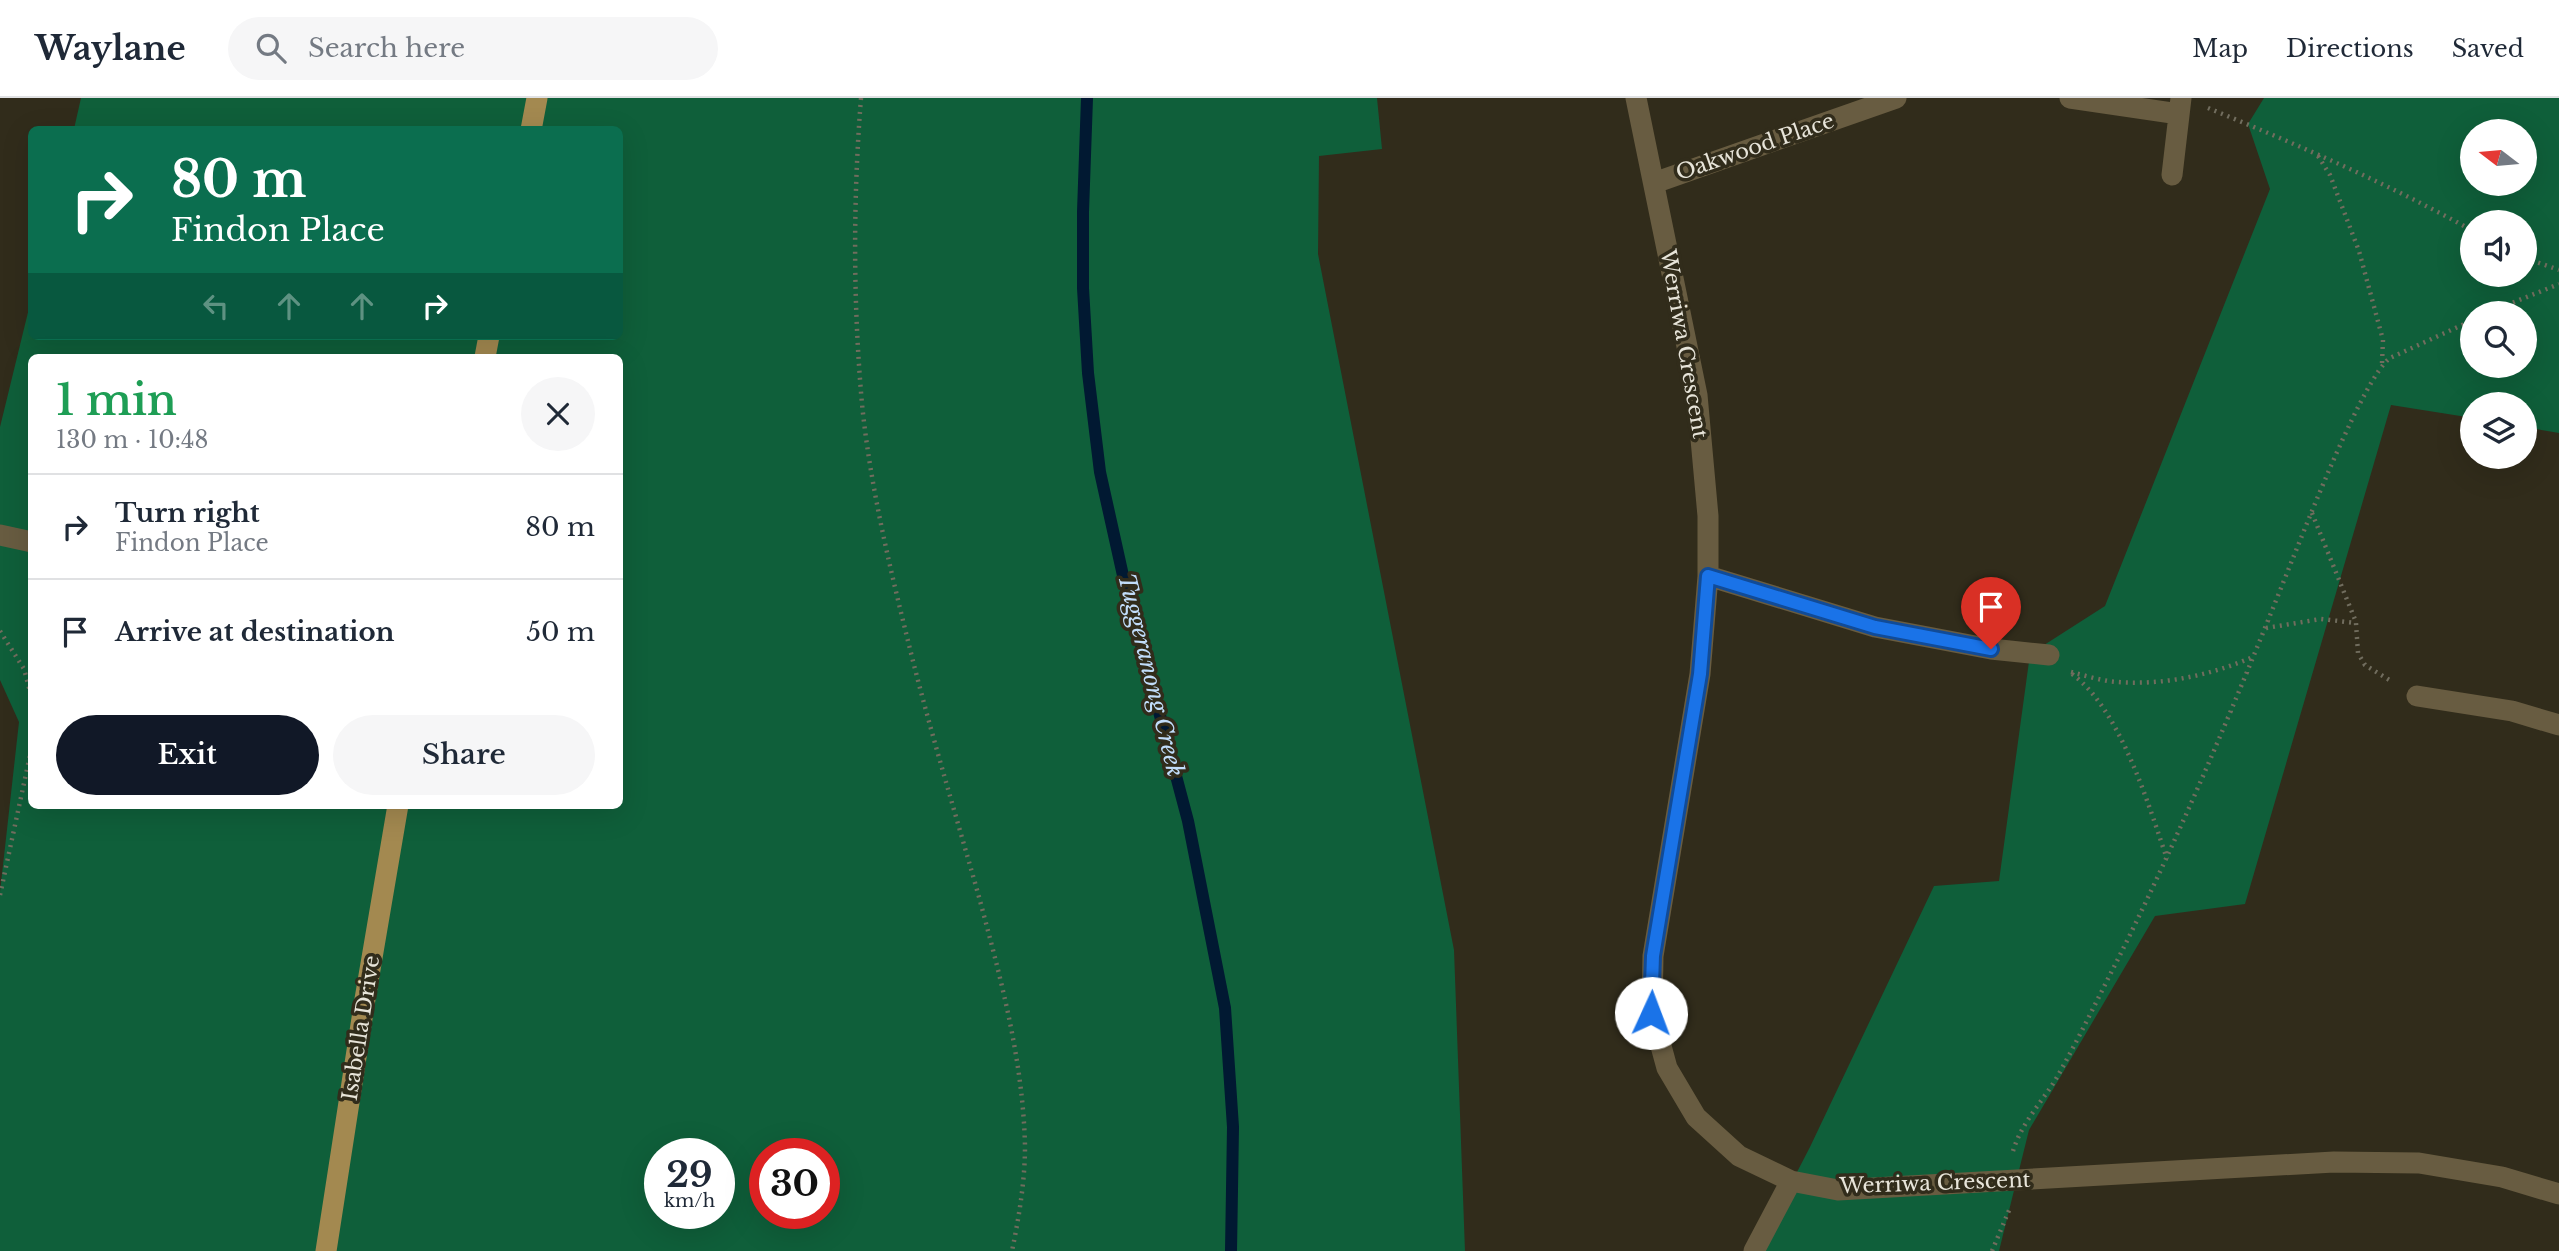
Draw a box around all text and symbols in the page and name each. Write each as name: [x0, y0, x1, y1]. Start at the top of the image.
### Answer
search box: [228, 17, 718, 80]
text: Waylane: [35, 28, 186, 69]
icon: search: [252, 29, 290, 67]
text: Search here: [308, 32, 465, 64]
text: Map: [2192, 34, 2248, 63]
text: Directions: [2286, 34, 2414, 63]
text: Saved: [2452, 34, 2524, 63]
street label: Oakwood Place: [1672, 108, 1838, 186]
north arrow: [2460, 119, 2538, 196]
map controls: [2460, 119, 2537, 469]
text: 80 m: [171, 149, 306, 210]
icon: right: [56, 154, 147, 245]
text: Findon Place: [171, 210, 385, 250]
button: sound: [2460, 210, 2537, 287]
street label: Werriwa Crescent: [1654, 247, 1713, 440]
icon: left: [197, 287, 235, 325]
icon: ahead: [270, 287, 308, 325]
icon: ahead: [343, 287, 381, 325]
icon: right: [416, 287, 454, 325]
button: search: [2460, 301, 2537, 378]
text: 1 min: [56, 374, 177, 426]
button: close: [521, 377, 595, 451]
button: layers: [2460, 392, 2537, 469]
text: 130 m · 10:48: [56, 426, 209, 454]
text: Turn right: [115, 497, 260, 529]
icon: right: [56, 508, 94, 546]
text: 80 m: [525, 511, 595, 543]
text: Findon Place: [115, 529, 269, 557]
water label: Tuggeranong Creek: [1112, 570, 1190, 780]
pin: [1961, 577, 2021, 649]
icon: arrive: [1972, 588, 2010, 626]
icon: arrive: [56, 613, 94, 651]
text: Arrive at destination: [115, 616, 395, 648]
text: 50 m: [526, 616, 595, 648]
button: Exit: [56, 715, 319, 795]
button: Share: [333, 715, 595, 795]
street label: Isabella Drive: [337, 954, 385, 1102]
position arrow: [1614, 976, 1688, 1050]
speed limit sign: 30: [749, 1138, 840, 1229]
text: 29: [666, 1153, 713, 1196]
street label: Werriwa Crescent: [1838, 1167, 2031, 1199]
text: km/h: [664, 1190, 715, 1212]

